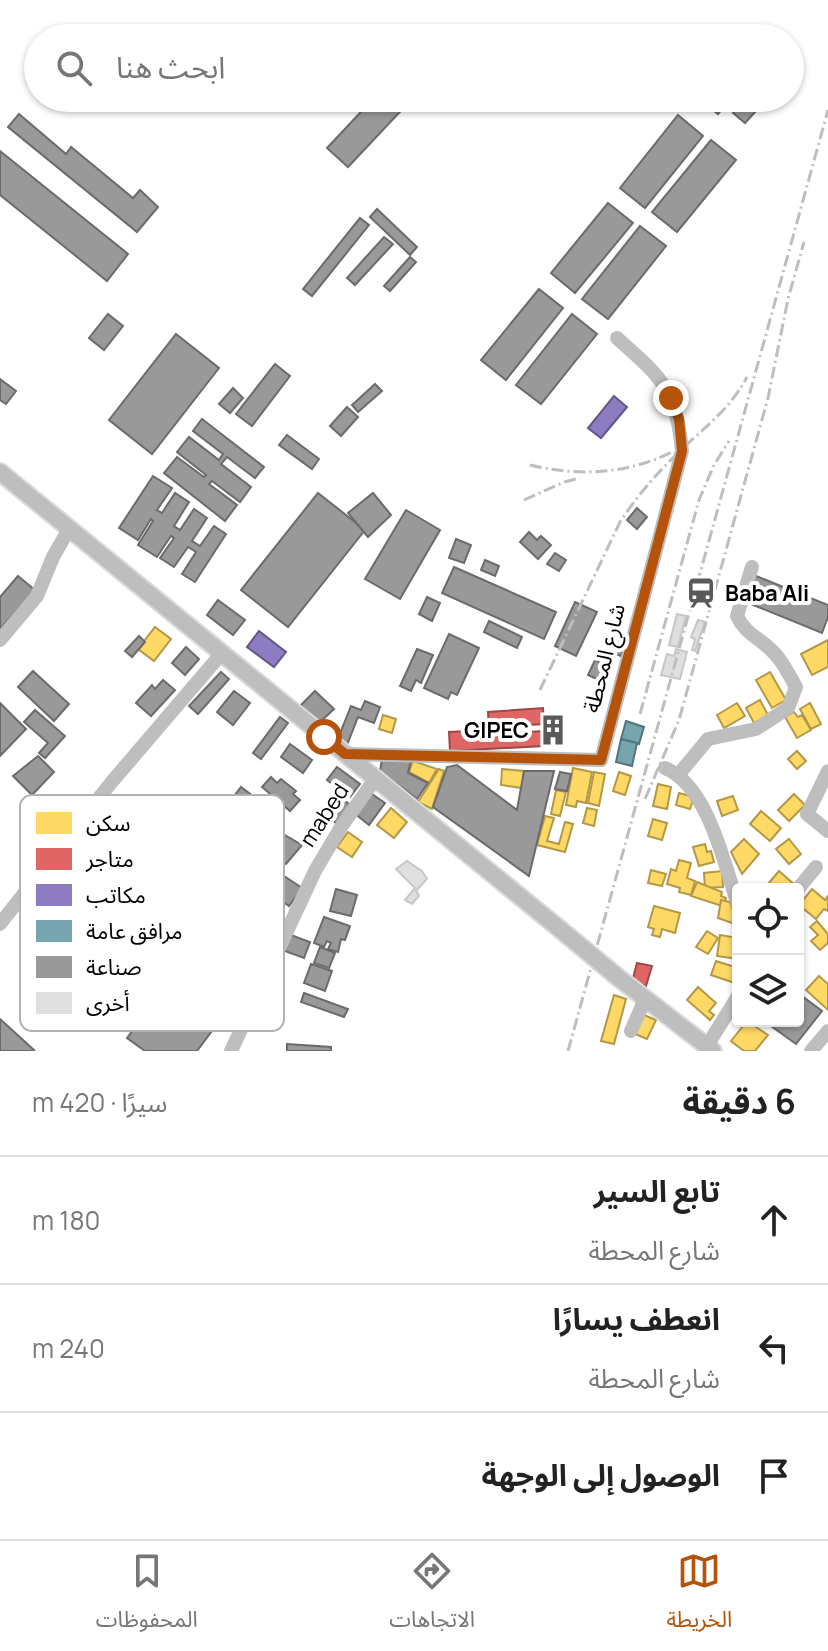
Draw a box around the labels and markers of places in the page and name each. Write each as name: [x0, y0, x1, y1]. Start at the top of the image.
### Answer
station icon: Baba Ali: [684, 576, 718, 610]
place label: Baba Ali: [725, 578, 809, 608]
building icon: GIPEC: [536, 713, 570, 747]
place label: GIPEC: [464, 715, 529, 745]

